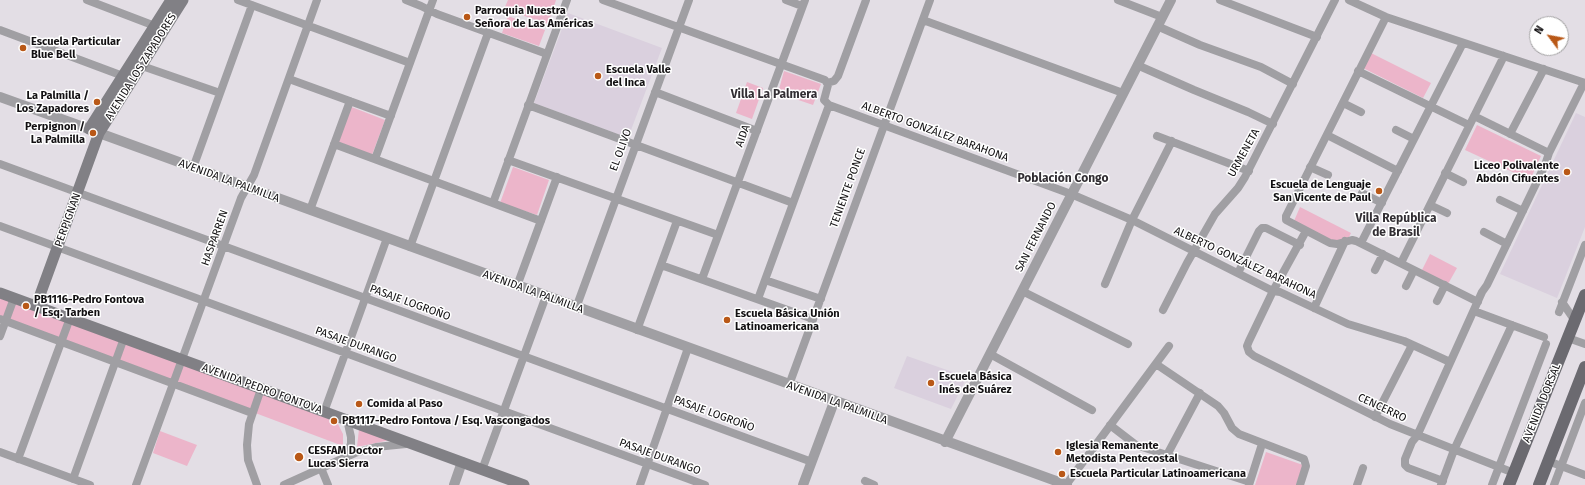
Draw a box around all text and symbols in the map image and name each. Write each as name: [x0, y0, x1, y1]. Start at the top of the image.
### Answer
place label: Parroquia Nuestra Señora de Las Américas: [475, 4, 593, 30]
street label: AVENIDA LOS ZAPADORES: [103, 11, 179, 123]
marker: Parroquia Nuestra Señora de Las Américas: [462, 12, 472, 22]
north arrow: [1529, 16, 1569, 56]
text: N: [1532, 23, 1547, 36]
place label: Escuela Particular Blue Bell: [31, 35, 120, 61]
marker: Escuela Particular Blue Bell: [18, 43, 28, 53]
place label: Escuela Valle del Inca: [606, 63, 671, 89]
marker: Escuela Valle del Inca: [593, 71, 603, 81]
district label: Villa La Palmera: [731, 88, 817, 102]
place label: La Palmilla / Los Zapadores: [16, 89, 89, 115]
marker: La Palmilla / Los Zapadores: [92, 97, 102, 107]
street label: ALBERTO GONZÁLEZ BARAHONA: [860, 99, 1010, 165]
place label: Perpignon / La Palmilla: [25, 120, 85, 146]
street label: AIDA: [733, 123, 753, 149]
street label: EL OLIVO: [607, 127, 635, 173]
street label: URMENETA: [1225, 127, 1263, 179]
marker: Perpignon / La Palmilla: [88, 128, 98, 138]
street label: TENIENTE PONCE: [827, 146, 869, 230]
street label: AVENIDA LA PALMILLA: [177, 157, 281, 205]
place label: Liceo Polivalente Abdón Cifuentes: [1474, 159, 1559, 185]
marker: Liceo Polivalente Abdón Cifuentes: [1562, 167, 1572, 177]
district label: Población Congo: [1018, 172, 1108, 186]
place label: Escuela de Lenguaje San Vicente de Paul: [1270, 178, 1371, 204]
marker: Escuela de Lenguaje San Vicente de Paul: [1374, 186, 1384, 196]
street label: PERPIGNAN: [52, 191, 84, 249]
street label: SAN FERNANDO: [1013, 200, 1059, 274]
street label: HASPARREN: [199, 208, 231, 268]
district label: Villa República de Brasil: [1356, 212, 1436, 240]
street label: ALBERTO GONZÁLEZ BARAHONA: [1172, 224, 1318, 302]
street label: AVENIDA LA PALMILLA: [481, 268, 585, 316]
street label: PASAJE LOGROÑO: [368, 282, 452, 324]
place label: PB1116-Pedro Fontova / Esq. Tarben: [34, 293, 144, 319]
marker: PB1116-Pedro Fontova / Esq. Tarben: [21, 301, 31, 311]
place label: Escuela Básica Unión Latinoamericana: [735, 307, 840, 333]
marker: Escuela Básica Unión Latinoamericana: [722, 315, 732, 325]
street label: PASAJE DURANGO: [313, 324, 399, 366]
street label: AVENIDA PEDRO FONTOVA: [200, 361, 324, 417]
street label: AVENIDA DORSAL: [1520, 362, 1564, 444]
place label: Escuela Básica Inés de Suárez: [939, 370, 1012, 396]
marker: Escuela Básica Inés de Suárez: [926, 378, 936, 388]
street label: AVENIDA LA PALMILLA: [785, 379, 889, 427]
street label: CENCERRO: [1355, 391, 1409, 425]
street label: PASAJE LOGROÑO: [672, 393, 756, 435]
place label: Comida al Paso: [367, 397, 443, 411]
marker: Comida al Paso: [354, 399, 364, 409]
place label: PB1117-Pedro Fontova / Esq. Vascongados: [342, 414, 550, 428]
marker: PB1117-Pedro Fontova / Esq. Vascongados: [329, 416, 339, 426]
street label: PASAJE DURANGO: [617, 436, 703, 478]
place label: Iglesia Remanente Metodista Pentecostal: [1066, 439, 1178, 465]
place label: CESFAM Doctor Lucas Sierra: [308, 444, 383, 470]
marker: Iglesia Remanente Metodista Pentecostal: [1053, 447, 1063, 457]
marker: CESFAM Doctor Lucas Sierra: [293, 451, 305, 463]
place label: Escuela Particular Latinoamericana: [1070, 467, 1246, 481]
marker: Escuela Particular Latinoamericana: [1057, 469, 1067, 479]

